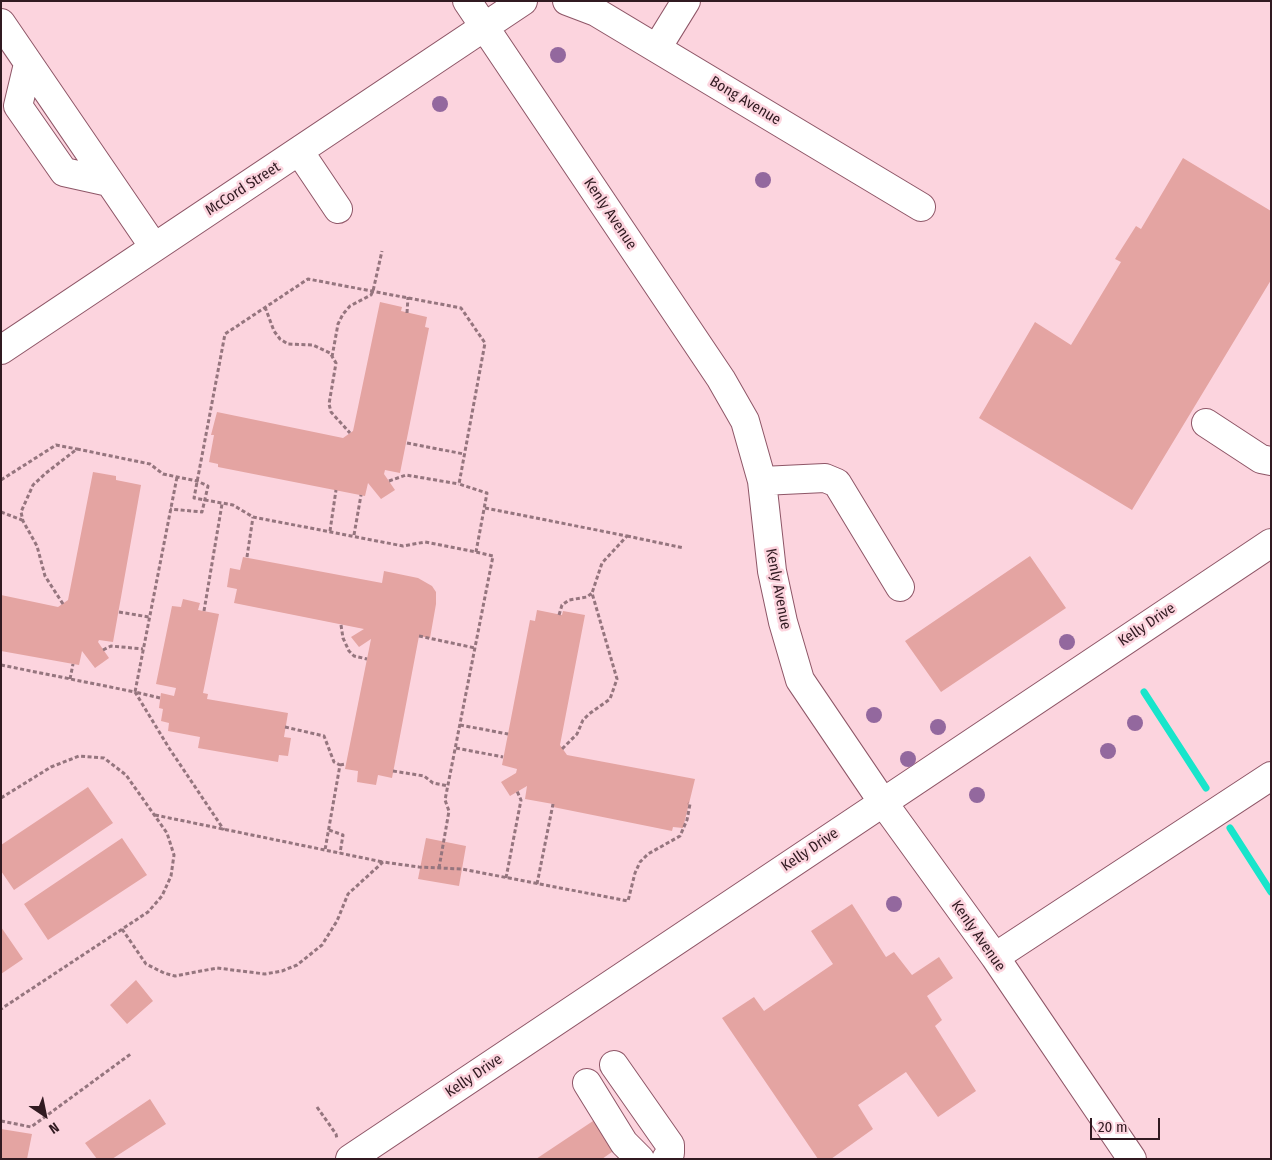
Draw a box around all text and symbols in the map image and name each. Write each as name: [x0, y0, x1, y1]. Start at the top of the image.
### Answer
street label: Bong Avenue: [706, 73, 784, 129]
street label: McCord Street: [202, 158, 284, 220]
street label: Kenly Avenue: [580, 175, 640, 253]
street label: Kenly Avenue: [761, 547, 795, 631]
street label: Kelly Drive: [1115, 599, 1179, 651]
street label: Kelly Drive: [778, 824, 842, 876]
street label: Kenly Avenue: [947, 897, 1009, 975]
street label: Kelly Drive: [442, 1050, 506, 1102]
north arrow: [20, 1090, 70, 1140]
scale bar: [1092, 1108, 1162, 1140]
text: N: [45, 1118, 62, 1137]
text: 20 m: [1098, 1118, 1128, 1136]

